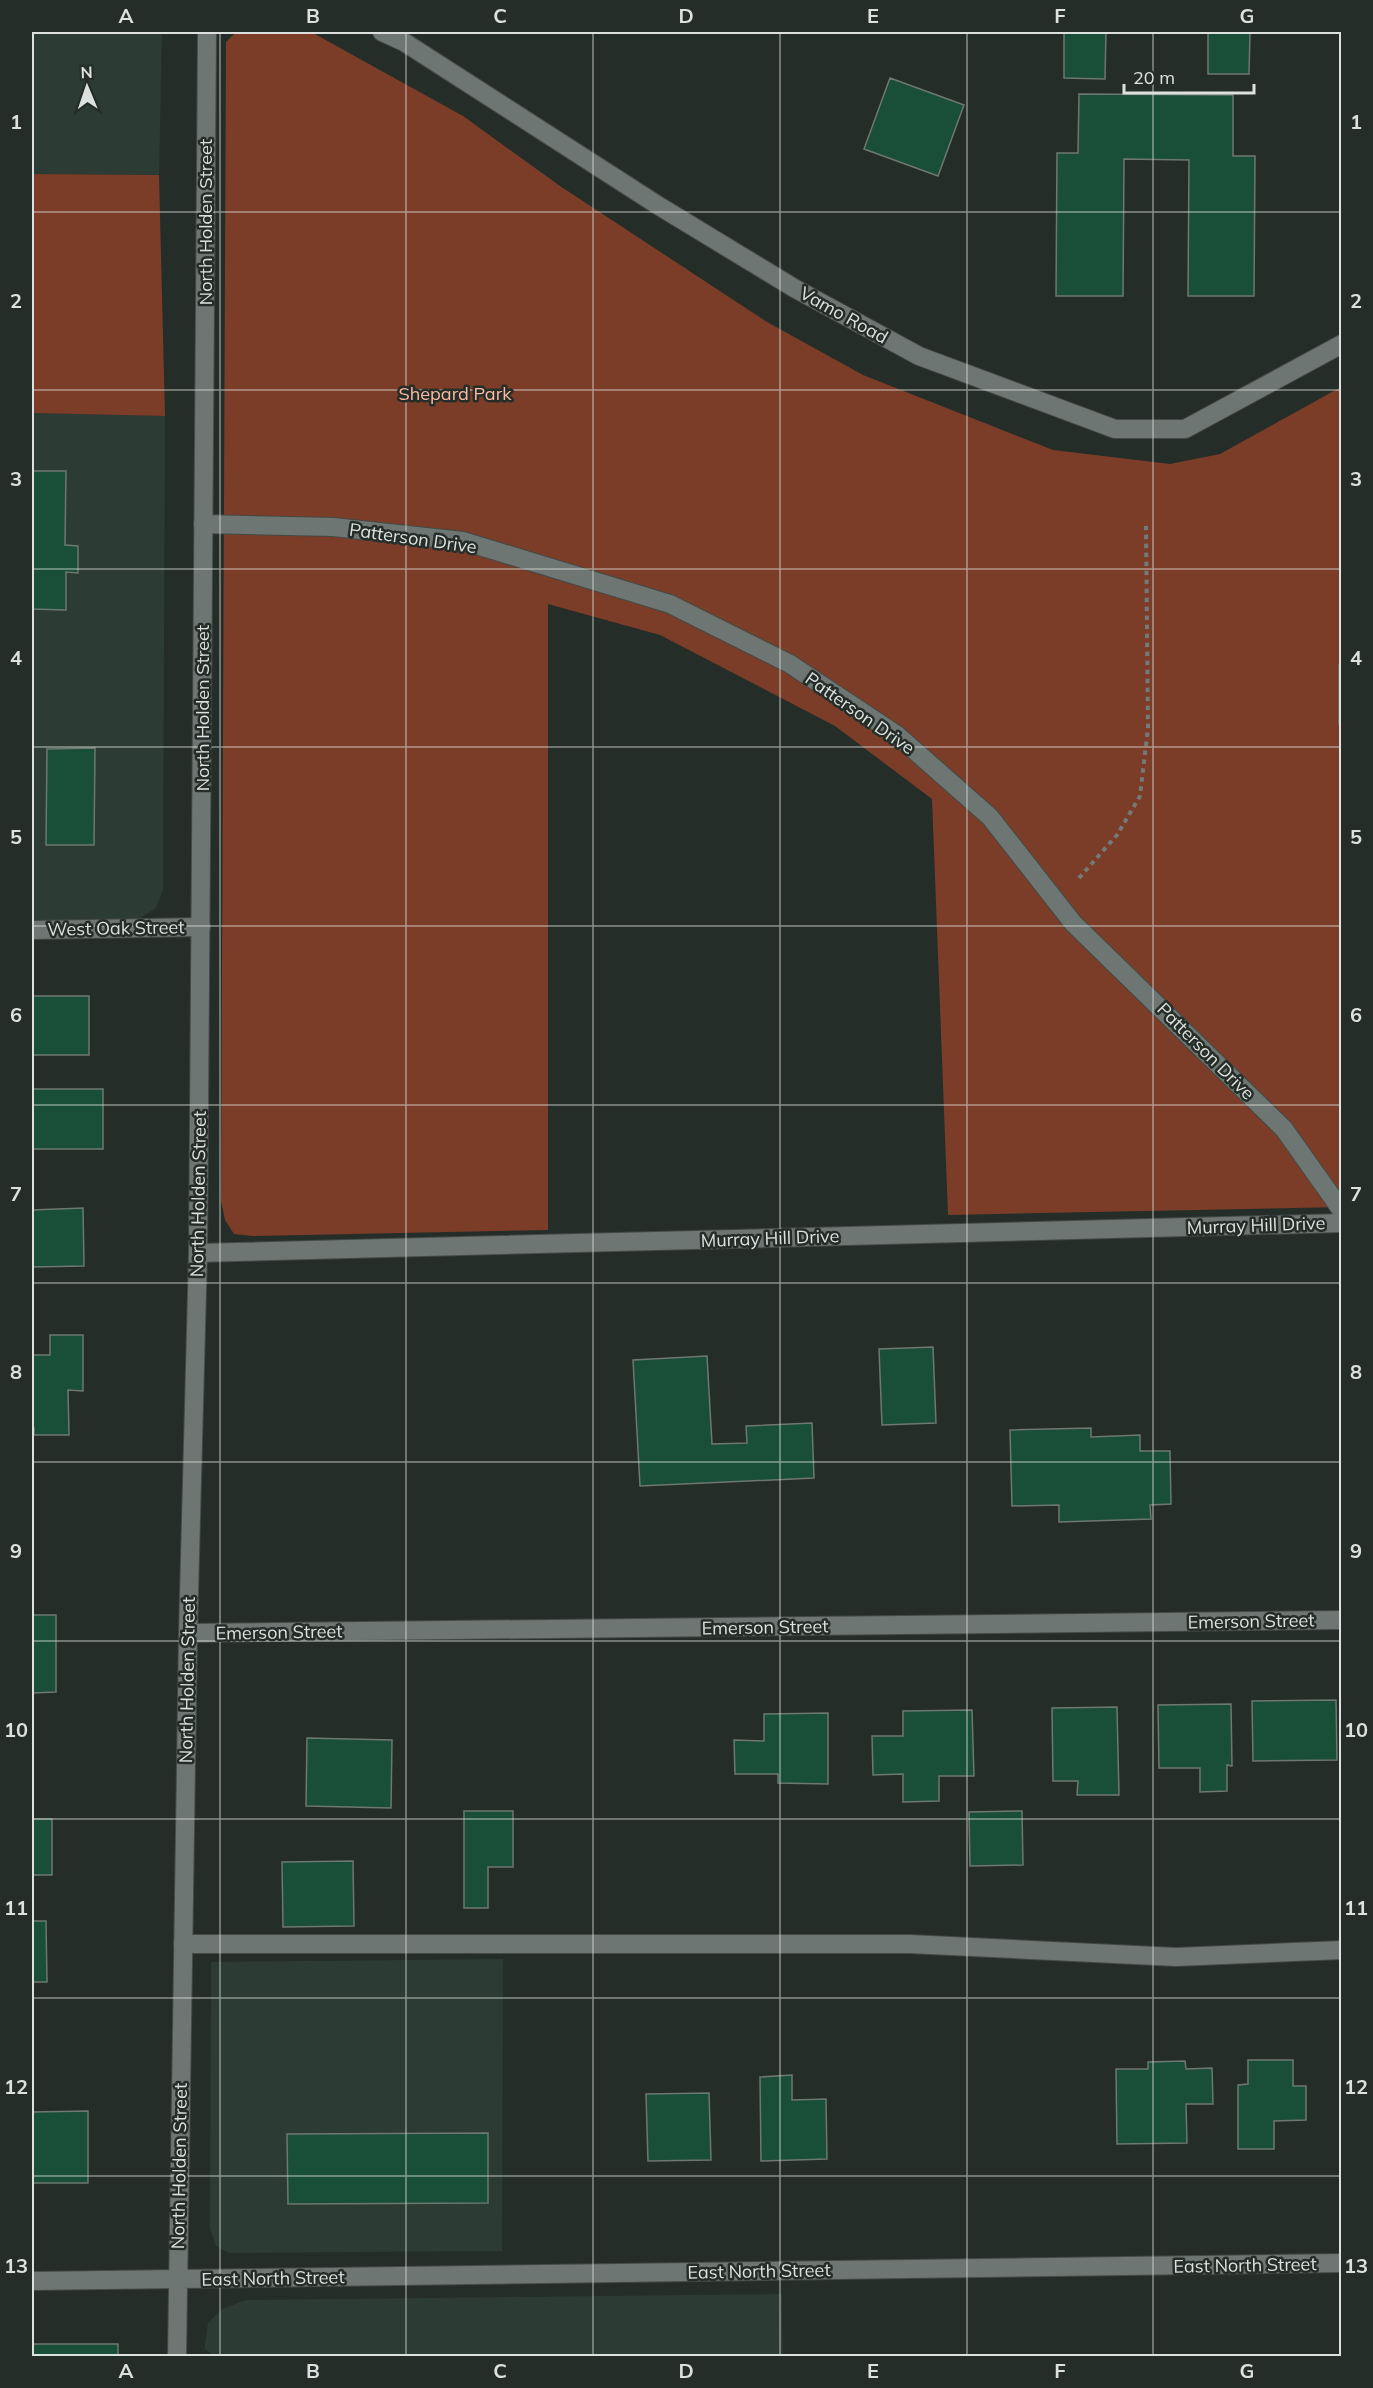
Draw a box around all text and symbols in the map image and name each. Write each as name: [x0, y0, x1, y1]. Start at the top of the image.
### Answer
text: A: [119, 3, 134, 28]
text: B: [306, 3, 320, 28]
text: C: [493, 3, 507, 28]
text: D: [678, 3, 694, 28]
text: E: [867, 3, 879, 28]
text: F: [1054, 3, 1066, 28]
text: G: [1240, 3, 1254, 28]
north arrow: [57, 57, 117, 117]
scale bar: [1124, 57, 1254, 95]
text: N: [80, 62, 93, 82]
text: 20 m: [1133, 66, 1175, 89]
text: 1: [10, 109, 22, 134]
text: 1: [1350, 109, 1362, 134]
street label: North Holden Street: [194, 139, 217, 305]
street label: Vamo Road: [796, 281, 892, 349]
text: 2: [10, 288, 22, 313]
text: 2: [1350, 288, 1362, 313]
park label: Shepard Park: [399, 382, 512, 405]
text: 3: [10, 466, 22, 491]
text: 3: [1350, 466, 1362, 491]
street label: Patterson Drive: [348, 518, 478, 558]
street label: North Holden Street: [191, 625, 214, 791]
text: 4: [10, 645, 22, 670]
text: 4: [1350, 645, 1362, 670]
street label: Patterson Drive: [801, 667, 919, 759]
text: 5: [10, 824, 22, 849]
text: 5: [1350, 824, 1362, 849]
street label: West Oak Street: [47, 915, 185, 941]
street label: Patterson Drive: [1152, 997, 1260, 1105]
text: 6: [10, 1002, 22, 1027]
text: 6: [1350, 1002, 1362, 1027]
street label: North Holden Street: [185, 1111, 211, 1277]
text: 7: [10, 1181, 22, 1206]
text: 7: [1350, 1181, 1362, 1206]
street label: Murray Hill Drive: [1186, 1211, 1326, 1239]
street label: Murray Hill Drive: [700, 1224, 840, 1252]
text: 8: [10, 1359, 22, 1384]
text: 8: [1350, 1359, 1362, 1384]
text: 9: [10, 1538, 22, 1563]
text: 9: [1350, 1538, 1362, 1563]
street label: North Holden Street: [174, 1597, 200, 1763]
street label: Emerson Street: [1187, 1608, 1315, 1634]
street label: Emerson Street: [701, 1614, 829, 1640]
street label: Emerson Street: [215, 1619, 343, 1645]
text: 10: [4, 1717, 28, 1742]
text: 10: [1344, 1717, 1368, 1742]
text: 11: [4, 1895, 28, 1920]
text: 11: [1344, 1895, 1368, 1920]
text: 12: [4, 2074, 28, 2099]
text: 12: [1344, 2074, 1368, 2099]
street label: North Holden Street: [166, 2083, 192, 2249]
street label: East North Street: [1173, 2252, 1317, 2278]
text: 13: [4, 2253, 28, 2278]
text: 13: [1344, 2253, 1368, 2278]
street label: East North Street: [687, 2258, 831, 2284]
street label: East North Street: [201, 2265, 345, 2291]
text: A: [119, 2358, 134, 2383]
text: B: [306, 2358, 320, 2383]
text: C: [493, 2358, 507, 2383]
text: D: [678, 2358, 694, 2383]
text: E: [867, 2358, 879, 2383]
text: F: [1054, 2358, 1066, 2383]
text: G: [1240, 2358, 1254, 2383]

